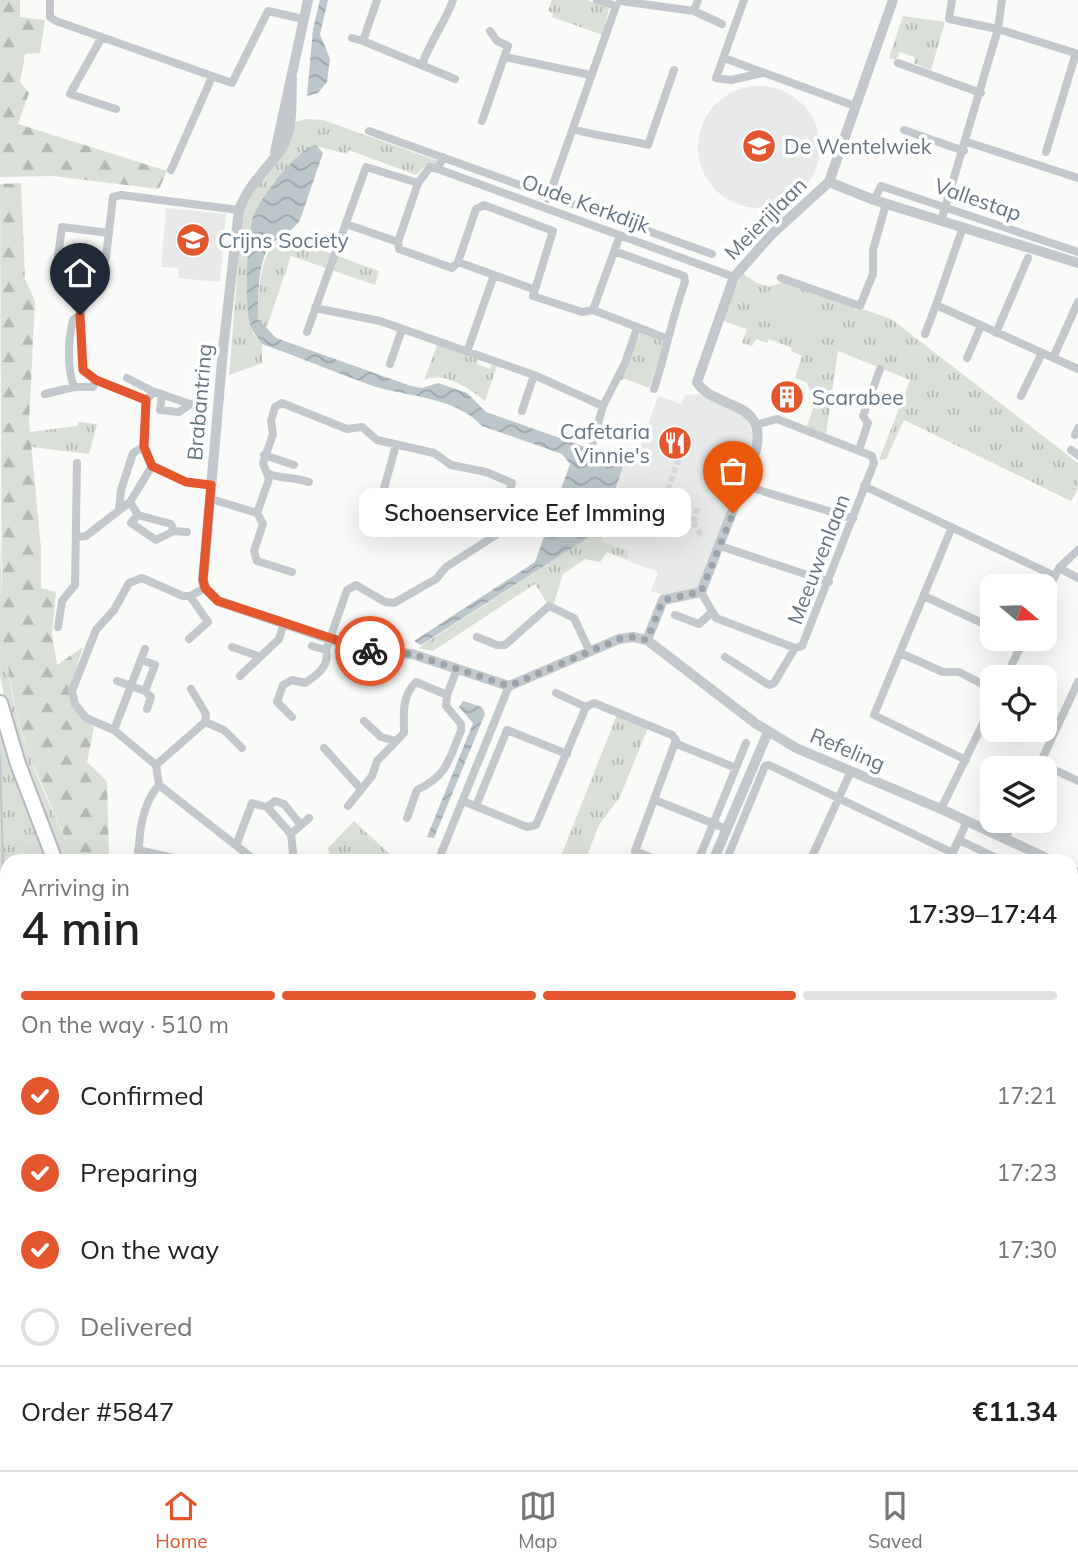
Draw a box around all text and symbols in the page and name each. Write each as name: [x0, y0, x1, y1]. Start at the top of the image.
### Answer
school or university icon: De Wentelwiek: [740, 127, 778, 165]
place label: De Wentelwiek: [784, 133, 932, 159]
street label: Oude Kerkdijk: [519, 168, 654, 238]
street label: Meierijlaan: [718, 171, 812, 265]
street label: Vallestap: [931, 172, 1025, 226]
school or university icon: Crijns Society: [174, 221, 212, 259]
place label: Crijns Society: [218, 227, 349, 253]
pin: [50, 243, 110, 315]
icon: home: [61, 254, 99, 292]
street label: Brabantring: [181, 343, 217, 461]
building icon: Scarabee: [768, 378, 806, 416]
place label: Scarabee: [812, 384, 904, 410]
place label: Cafetaria Vinnie's: [560, 418, 650, 468]
restaurant icon: Cafetaria Vinnie's: [656, 424, 694, 462]
pin: [703, 441, 763, 513]
icon: bag: [714, 452, 752, 490]
callout: Schoenservice Eef Imming: [358, 489, 691, 538]
street label: Meeuwenlaan: [781, 490, 855, 628]
text: Schoenservice Eef Imming: [384, 498, 666, 527]
north arrow: [980, 574, 1057, 651]
map controls: [980, 574, 1057, 833]
courier: [335, 616, 405, 686]
icon: bike: [351, 632, 389, 670]
button: locate: [980, 665, 1057, 742]
street label: Refeling: [807, 722, 889, 776]
button: layers: [980, 756, 1057, 833]
text: Arriving in: [21, 873, 130, 902]
text: 17:39–17:44: [907, 897, 1057, 930]
text: 4 min: [21, 899, 140, 957]
text: On the way · 510 m: [21, 1010, 229, 1039]
icon: check: [21, 1077, 59, 1115]
text: Confirmed: [80, 1079, 204, 1112]
text: 17:21: [997, 1081, 1057, 1110]
icon: check: [21, 1154, 59, 1192]
text: Preparing: [80, 1156, 198, 1189]
text: 17:23: [997, 1158, 1057, 1187]
icon: check: [21, 1231, 59, 1269]
text: On the way: [80, 1233, 219, 1266]
text: 17:30: [997, 1235, 1057, 1264]
text: Delivered: [80, 1310, 193, 1343]
text: Order #5847: [21, 1395, 174, 1428]
text: €11.34: [973, 1395, 1057, 1428]
tab: Home: [155, 1487, 208, 1553]
tab: Map: [518, 1487, 557, 1553]
tab: Saved: [868, 1487, 923, 1553]

